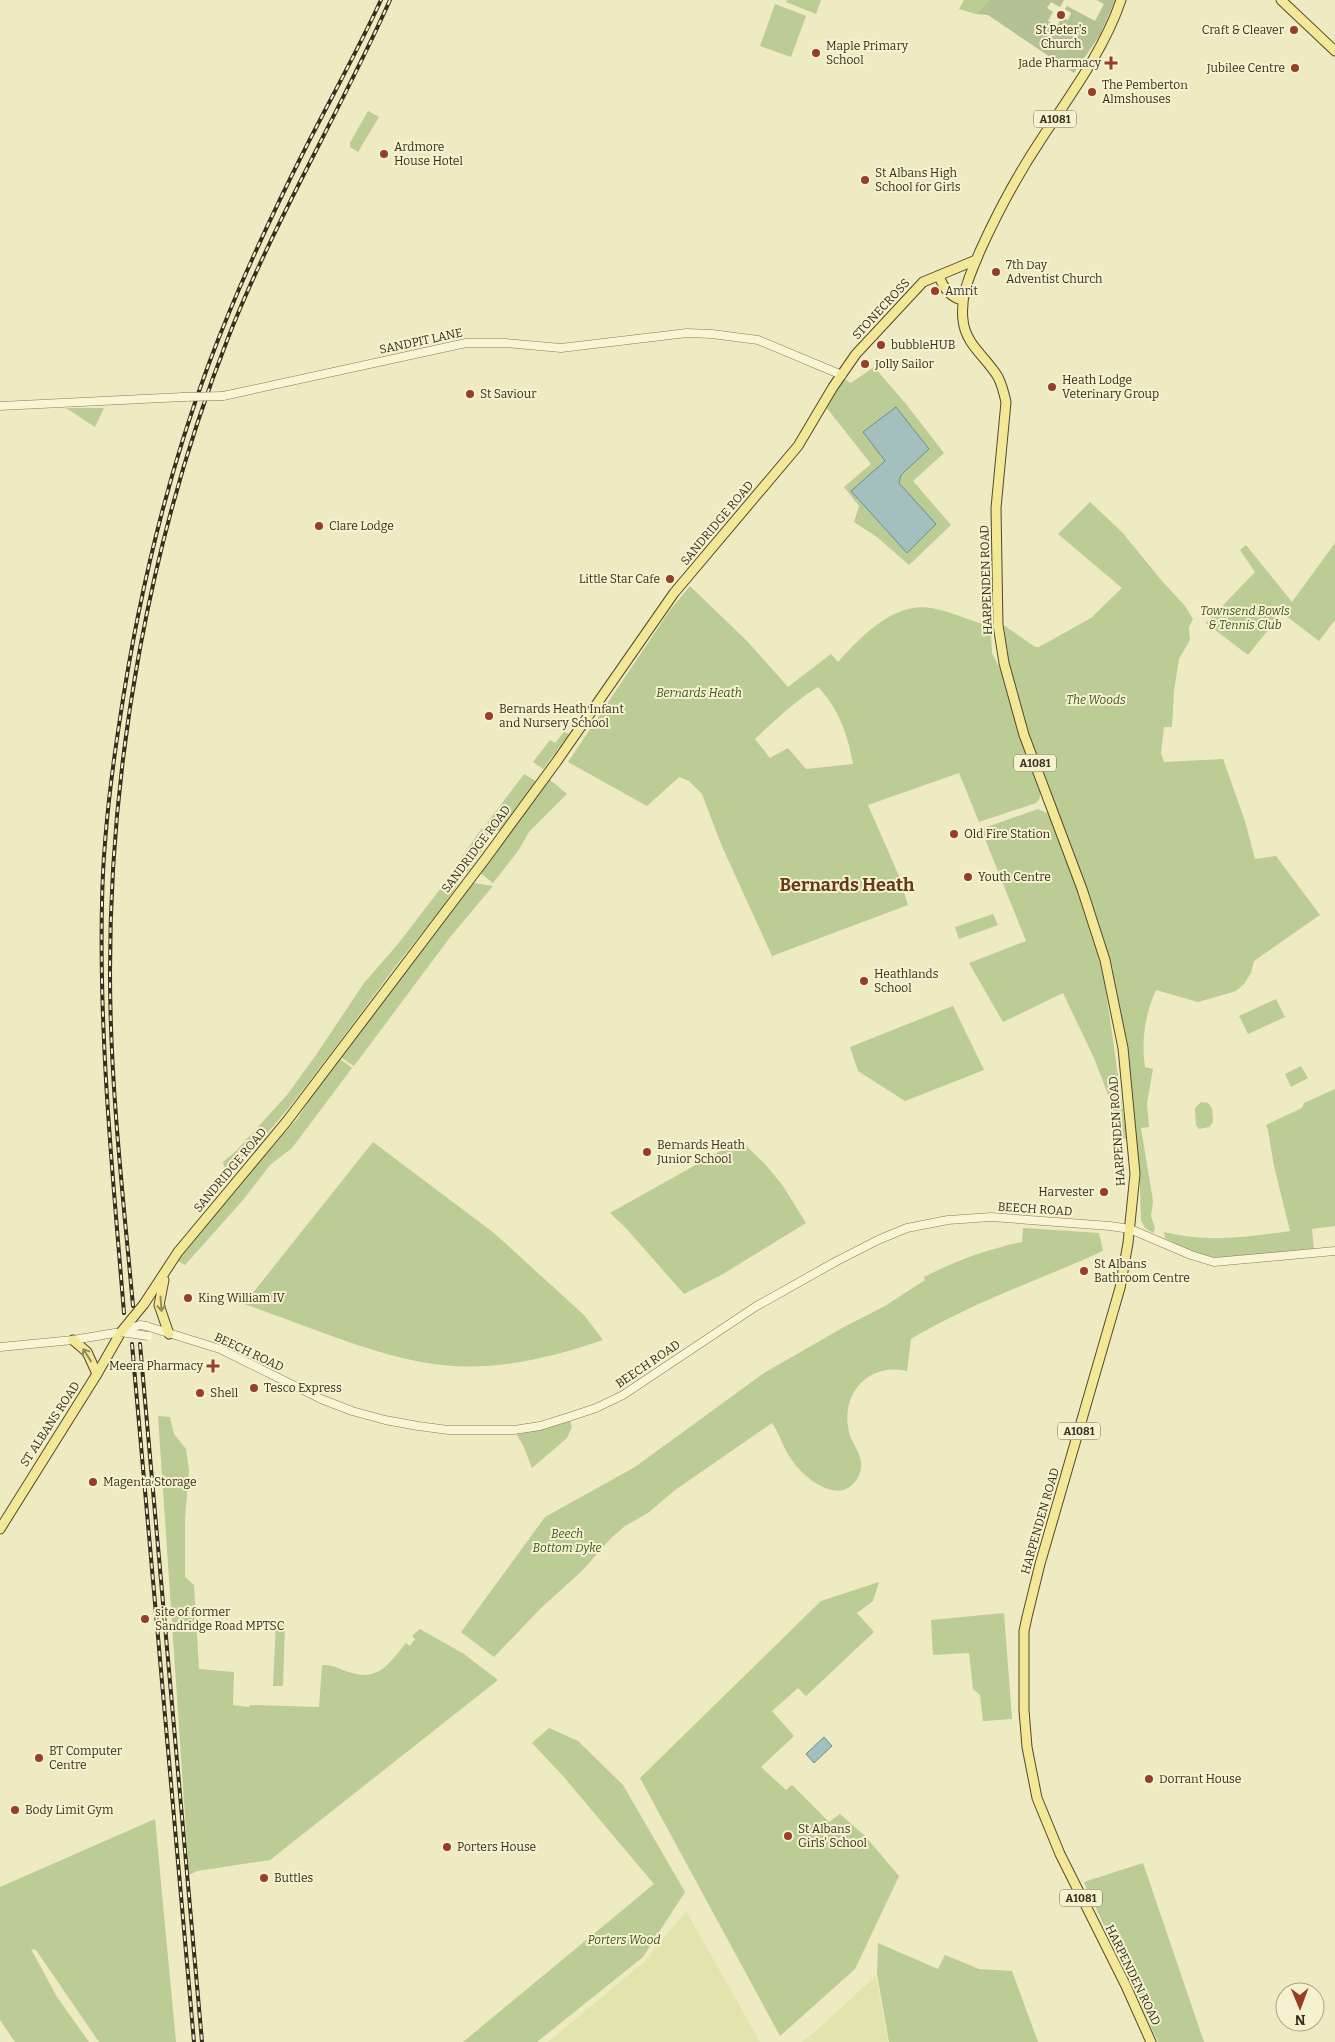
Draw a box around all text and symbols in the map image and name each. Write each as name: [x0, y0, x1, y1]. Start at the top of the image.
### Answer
marker: St Peter's Church: [1055, 9, 1067, 21]
place label: St Peter's Church: [1035, 23, 1087, 51]
place label: Craft & Cleaver: [1202, 23, 1285, 37]
marker: Craft & Cleaver: [1288, 24, 1300, 36]
place label: Maple Primary School: [826, 39, 909, 67]
marker: Maple Primary School: [810, 47, 822, 59]
place label: Jade Pharmacy: [1017, 56, 1102, 70]
marker: Jade Pharmacy: [1105, 57, 1117, 69]
place label: Jubilee Centre: [1206, 61, 1285, 75]
marker: Jubilee Centre: [1289, 62, 1301, 74]
place label: The Pemberton Almshouses: [1102, 78, 1188, 106]
marker: The Pemberton Almshouses: [1086, 86, 1098, 98]
road number: A1081: [1034, 110, 1076, 128]
place label: Ardmore House Hotel: [394, 140, 463, 168]
marker: Ardmore House Hotel: [378, 148, 390, 160]
place label: St Albans High School for Girls: [875, 166, 961, 194]
marker: St Albans High School for Girls: [859, 174, 871, 186]
place label: 7th Day Adventist Church: [1006, 258, 1103, 286]
marker: 7th Day Adventist Church: [990, 266, 1002, 278]
street label: STONECROSS: [849, 276, 913, 342]
place label: Amrit: [945, 284, 978, 298]
marker: Amrit: [929, 285, 941, 297]
street label: SANDPIT LANE: [378, 325, 464, 357]
place label: bubbleHUB: [891, 338, 955, 352]
marker: bubbleHUB: [875, 339, 887, 351]
place label: Jolly Sailor: [874, 357, 935, 371]
marker: Jolly Sailor: [859, 358, 871, 370]
place label: Heath Lodge Veterinary Group: [1062, 373, 1159, 401]
marker: Heath Lodge Veterinary Group: [1046, 381, 1058, 393]
place label: St Saviour: [480, 387, 537, 401]
marker: St Saviour: [464, 388, 476, 400]
street label: SANDRIDGE ROAD: [678, 478, 756, 568]
place label: Clare Lodge: [329, 519, 394, 533]
marker: Clare Lodge: [313, 520, 325, 532]
street label: HARPENDEN ROAD: [977, 525, 995, 635]
place label: Little Star Cafe: [579, 572, 660, 586]
marker: Little Star Cafe: [664, 573, 676, 585]
park label: Townsend Bowls & Tennis Club: [1200, 604, 1290, 632]
park label: Bernards Heath: [656, 686, 742, 700]
park label: The Woods: [1066, 693, 1126, 707]
place label: Bernards Heath Infant and Nursery School: [499, 702, 624, 730]
marker: Bernards Heath Infant and Nursery School: [483, 710, 495, 722]
road number: A1081: [1014, 754, 1056, 771]
street label: SANDRIDGE ROAD: [439, 803, 513, 895]
place label: Old Fire Station: [964, 827, 1051, 841]
marker: Old Fire Station: [948, 828, 960, 840]
place label: Youth Centre: [978, 870, 1051, 884]
marker: Youth Centre: [962, 871, 974, 883]
district label: Bernards Heath: [779, 874, 915, 896]
place label: Heathlands School: [874, 967, 939, 995]
marker: Heathlands School: [858, 975, 870, 987]
street label: HARPENDEN ROAD: [1106, 1076, 1128, 1186]
street label: SANDRIDGE ROAD: [191, 1125, 269, 1215]
place label: Bernards Heath Junior School: [656, 1138, 745, 1166]
marker: Bernards Heath Junior School: [641, 1146, 653, 1158]
place label: Harvester: [1038, 1185, 1095, 1199]
marker: Harvester: [1098, 1186, 1110, 1198]
street label: BEECH ROAD: [997, 1199, 1073, 1219]
place label: St Albans Bathroom Centre: [1094, 1257, 1190, 1285]
marker: St Albans Bathroom Centre: [1078, 1265, 1090, 1277]
place label: King William IV: [198, 1291, 286, 1305]
marker: King William IV: [182, 1292, 194, 1304]
one-way arrow: [156, 1295, 165, 1311]
street label: BEECH ROAD: [212, 1330, 286, 1374]
street label: BEECH ROAD: [613, 1337, 683, 1391]
one-way arrow: [82, 1348, 93, 1362]
place label: Meera Pharmacy: [109, 1359, 204, 1373]
marker: Meera Pharmacy: [207, 1360, 219, 1372]
street label: ST ALBANS ROAD: [17, 1379, 83, 1469]
place label: Tesco Express: [264, 1381, 342, 1395]
marker: Tesco Express: [248, 1382, 260, 1394]
place label: Shell: [210, 1386, 239, 1400]
marker: Shell: [194, 1387, 206, 1399]
road number: A1081: [1058, 1422, 1100, 1440]
street label: HARPENDEN ROAD: [1018, 1466, 1062, 1576]
place label: Magenta Storage: [103, 1475, 197, 1489]
marker: Magenta Storage: [87, 1476, 99, 1488]
park label: Beech Bottom Dyke: [533, 1527, 601, 1555]
place label: site of former Sandridge Road MPTSC: [155, 1605, 285, 1633]
marker: site of former Sandridge Road MPTSC: [139, 1613, 151, 1625]
place label: BT Computer Centre: [49, 1744, 123, 1772]
marker: BT Computer Centre: [33, 1752, 45, 1764]
place label: Dorrant House: [1159, 1772, 1241, 1786]
marker: Dorrant House: [1143, 1773, 1155, 1785]
place label: Body Limit Gym: [25, 1803, 114, 1817]
marker: Body Limit Gym: [9, 1804, 21, 1816]
place label: St Albans Girls' School: [798, 1822, 868, 1850]
marker: St Albans Girls' School: [782, 1830, 794, 1842]
place label: Porters House: [457, 1840, 536, 1854]
marker: Porters House: [441, 1841, 453, 1853]
place label: Buttles: [274, 1871, 314, 1885]
marker: Buttles: [258, 1872, 270, 1884]
road number: A1081: [1060, 1890, 1102, 1906]
street label: HARPENDEN ROAD: [1103, 1922, 1163, 2028]
park label: Porters Wood: [588, 1933, 660, 1947]
north arrow: [1275, 1982, 1325, 2032]
text: N: [1294, 2011, 1306, 2028]

